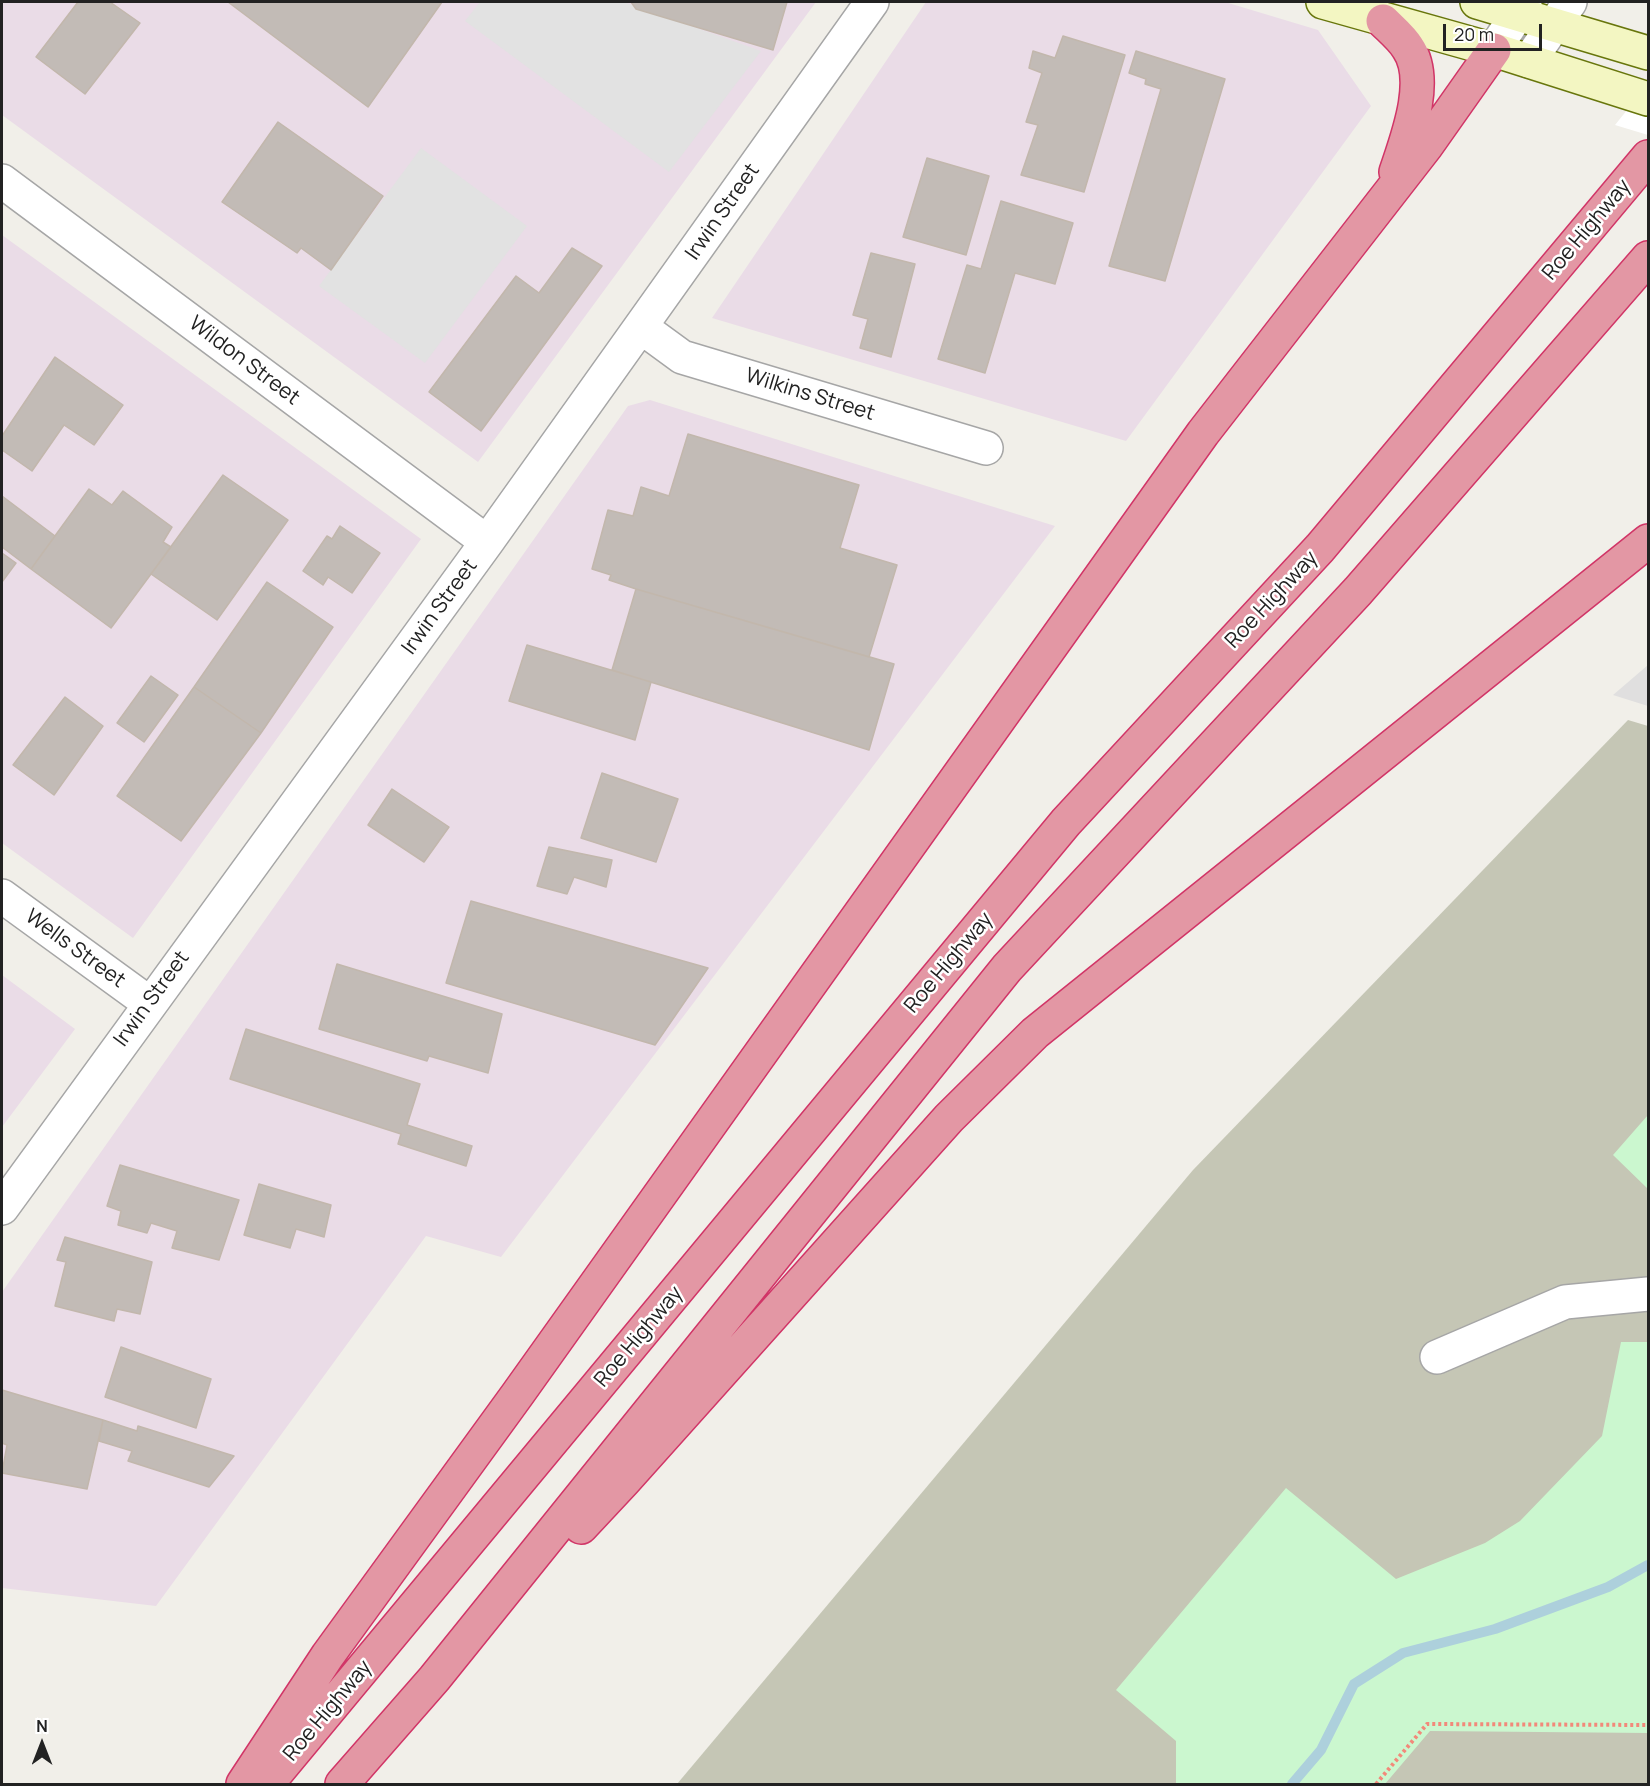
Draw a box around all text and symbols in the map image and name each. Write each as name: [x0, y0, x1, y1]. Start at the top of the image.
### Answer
scale bar: [1446, 12, 1545, 50]
text: 20 m: [1454, 22, 1494, 46]
street label: Irwin Street: [681, 159, 765, 265]
street label: Roe Highway: [1538, 174, 1636, 286]
street label: Wildon Street: [184, 311, 304, 411]
street label: Wilkins Street: [742, 363, 878, 427]
street label: Roe Highway: [1221, 546, 1323, 654]
street label: Irwin Street: [397, 554, 483, 660]
street label: Wells Street: [20, 904, 130, 994]
street label: Roe Highway: [900, 907, 998, 1019]
street label: Irwin Street: [109, 946, 195, 1052]
street label: Roe Highway: [590, 1281, 688, 1393]
street label: Roe Highway: [279, 1655, 377, 1767]
north arrow: [12, 1714, 72, 1774]
text: N: [36, 1715, 48, 1737]

